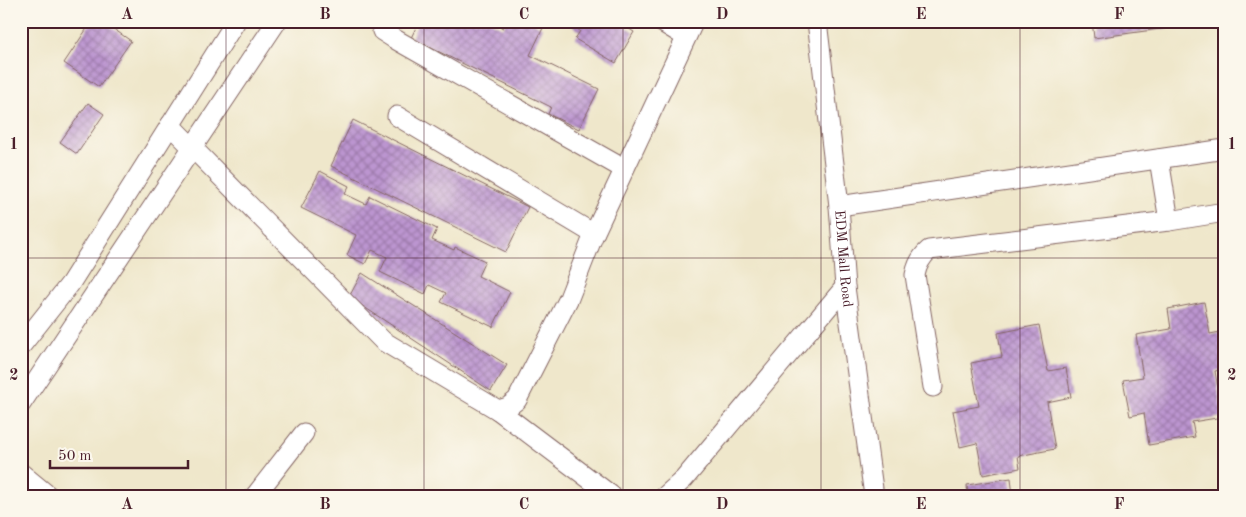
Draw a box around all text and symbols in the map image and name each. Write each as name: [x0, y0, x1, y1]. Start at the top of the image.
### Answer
text: A: [121, 7, 133, 23]
text: B: [319, 7, 331, 23]
text: C: [519, 7, 529, 23]
text: D: [716, 7, 728, 23]
text: E: [915, 7, 927, 23]
text: F: [1114, 7, 1125, 23]
text: 1: [9, 137, 19, 153]
text: 1: [1227, 137, 1237, 153]
street label: EDM Mall Road: [832, 209, 855, 308]
text: 2: [9, 368, 19, 384]
text: 2: [1227, 368, 1237, 384]
scale bar: [50, 437, 188, 469]
text: 50 m: [58, 449, 92, 464]
text: A: [121, 497, 133, 513]
text: B: [319, 497, 331, 513]
text: C: [519, 497, 529, 513]
text: D: [716, 497, 728, 513]
text: E: [915, 497, 927, 513]
text: F: [1114, 497, 1125, 513]

